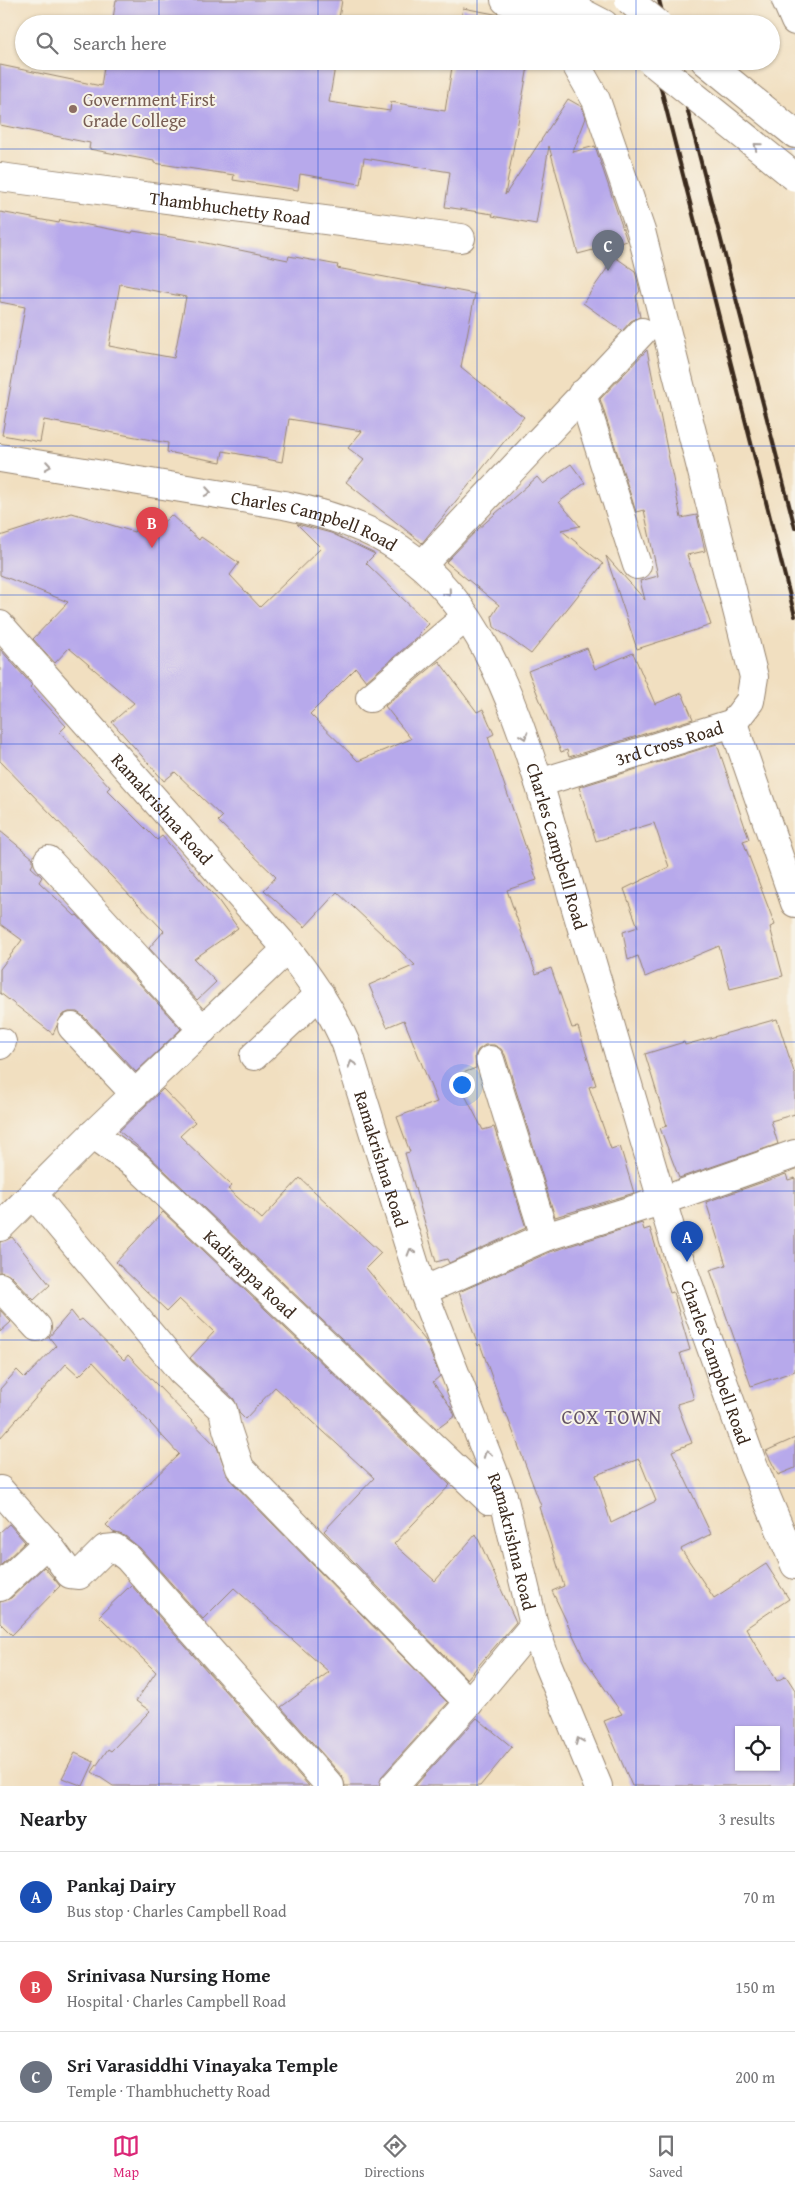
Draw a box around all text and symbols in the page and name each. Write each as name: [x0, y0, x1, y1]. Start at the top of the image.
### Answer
search box: [15, 15, 780, 70]
icon: search: [33, 29, 61, 57]
text: Search here: [73, 29, 167, 57]
place label: Government First Grade College: [83, 86, 216, 134]
marker: Government First Grade College: [67, 103, 79, 115]
one-way arrow: [754, 144, 763, 152]
street label: Thambhuchetty Road: [148, 183, 313, 232]
pin: C: [592, 230, 624, 271]
one-way arrow: [44, 460, 52, 470]
street label: Charles Campbell Road: [229, 483, 403, 558]
one-way arrow: [204, 487, 213, 497]
pin: B: [136, 507, 168, 548]
one-way arrow: [443, 588, 452, 597]
street label: 3rd Cross Road: [612, 713, 727, 772]
one-way arrow: [518, 732, 528, 740]
street label: Ramakrishna Road: [106, 747, 220, 871]
street label: Charles Campbell Road: [520, 759, 595, 933]
one-way arrow: [348, 1060, 358, 1069]
your location: [449, 1072, 475, 1098]
street label: Ramakrishna Road: [348, 1087, 416, 1230]
pin: A: [671, 1221, 703, 1262]
street label: Kadirappa Road: [198, 1223, 303, 1325]
one-way arrow: [407, 1249, 417, 1257]
street label: Charles Campbell Road: [674, 1276, 758, 1448]
district label: COX TOWN: [562, 1402, 662, 1431]
one-way arrow: [483, 1450, 493, 1459]
street label: Ramakrishna Road: [482, 1468, 544, 1613]
map controls: [735, 1726, 780, 1771]
button: locate: [735, 1726, 780, 1771]
one-way arrow: [574, 1737, 585, 1746]
text: Nearby: [20, 1803, 87, 1834]
text: 3 results: [718, 1807, 775, 1831]
text: Pankaj Dairy: [67, 1871, 176, 1899]
text: A: [31, 1885, 41, 1909]
text: 70 m: [743, 1885, 775, 1909]
text: Bus stop · Charles Campbell Road: [67, 1899, 287, 1923]
text: Srinivasa Nursing Home: [67, 1961, 271, 1989]
text: B: [31, 1975, 41, 1999]
text: 150 m: [735, 1975, 775, 1999]
text: Hospital · Charles Campbell Road: [67, 1989, 286, 2013]
text: Sri Varasiddhi Vinayaka Temple: [67, 2051, 338, 2079]
text: C: [31, 2065, 41, 2089]
text: 200 m: [735, 2065, 775, 2089]
text: Temple · Thambhuchetty Road: [67, 2079, 270, 2103]
tab: Map: [112, 2132, 140, 2182]
tab: Directions: [364, 2132, 425, 2182]
tab: Saved: [649, 2132, 683, 2182]

